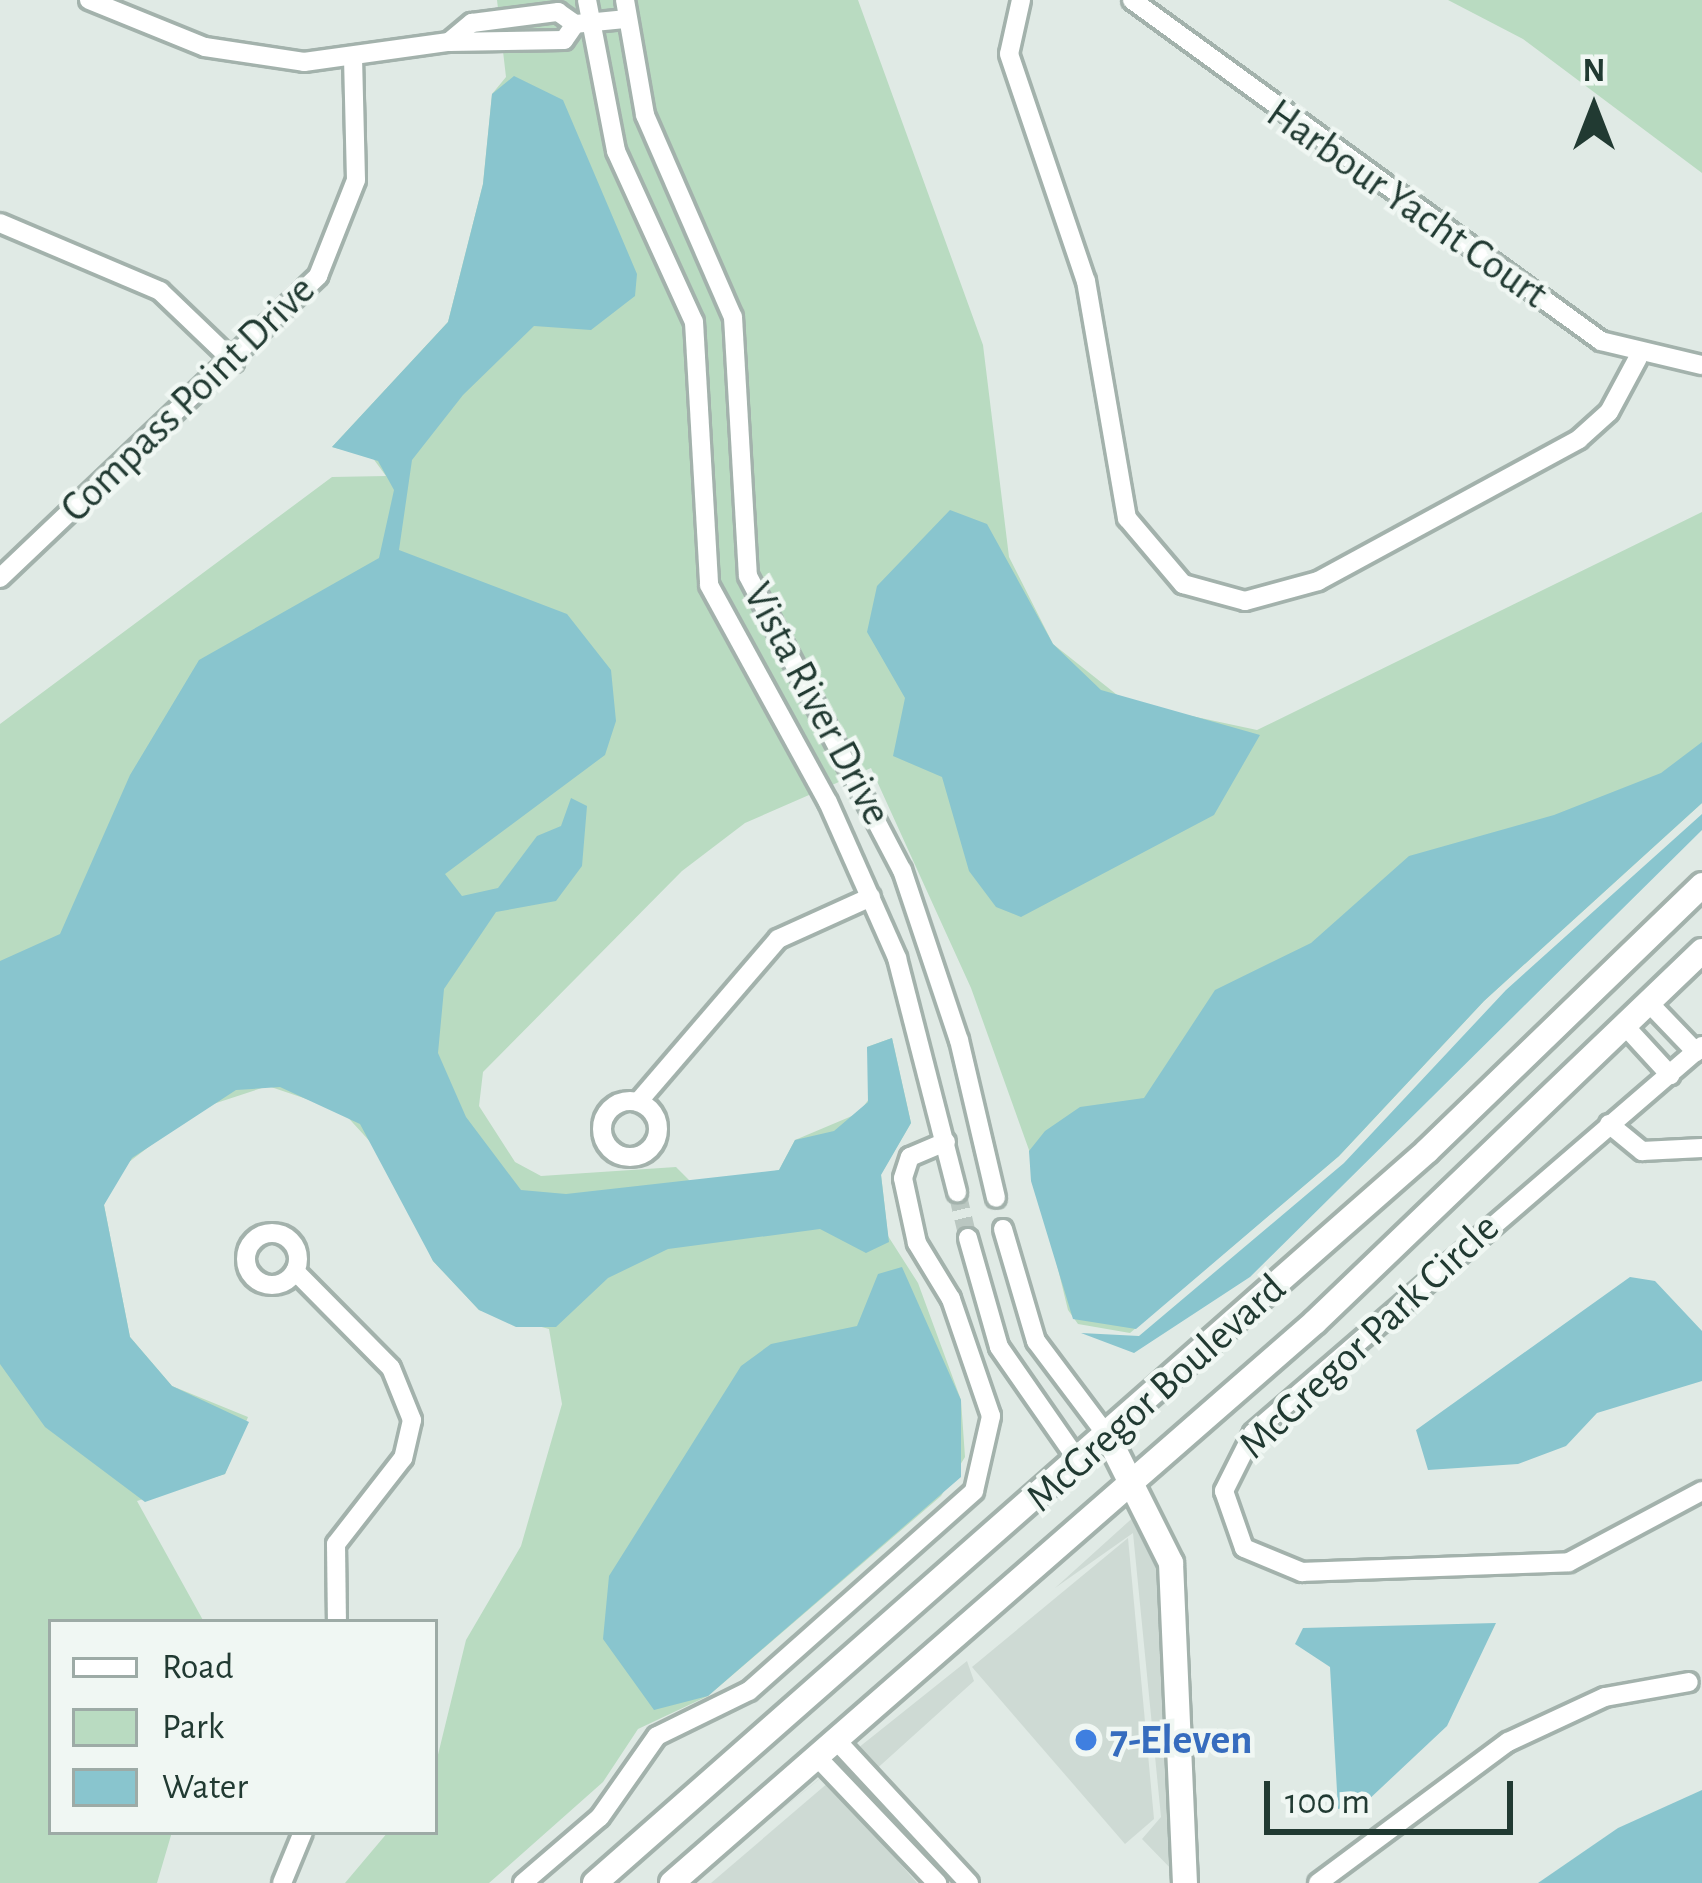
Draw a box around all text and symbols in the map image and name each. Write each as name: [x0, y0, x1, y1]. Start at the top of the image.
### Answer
north arrow: [1534, 48, 1654, 168]
text: N: [1583, 55, 1605, 88]
street label: Harbour Yacht Court: [1257, 88, 1557, 320]
street label: Compass Point Drive: [50, 265, 326, 533]
street label: Vista River Drive: [732, 574, 902, 834]
street label: McGregor Park Circle: [1228, 1203, 1510, 1469]
street label: McGregor Boulevard: [1016, 1263, 1296, 1523]
legend: [48, 1619, 438, 1835]
text: Road: [162, 1649, 234, 1685]
text: Park: [162, 1709, 224, 1745]
place label: 7-Eleven: [1110, 1715, 1253, 1765]
marker: 7-Eleven: [1073, 1727, 1099, 1753]
scale bar: [1270, 1757, 1519, 1831]
text: Water: [162, 1769, 248, 1805]
text: 100 m: [1285, 1784, 1370, 1820]

